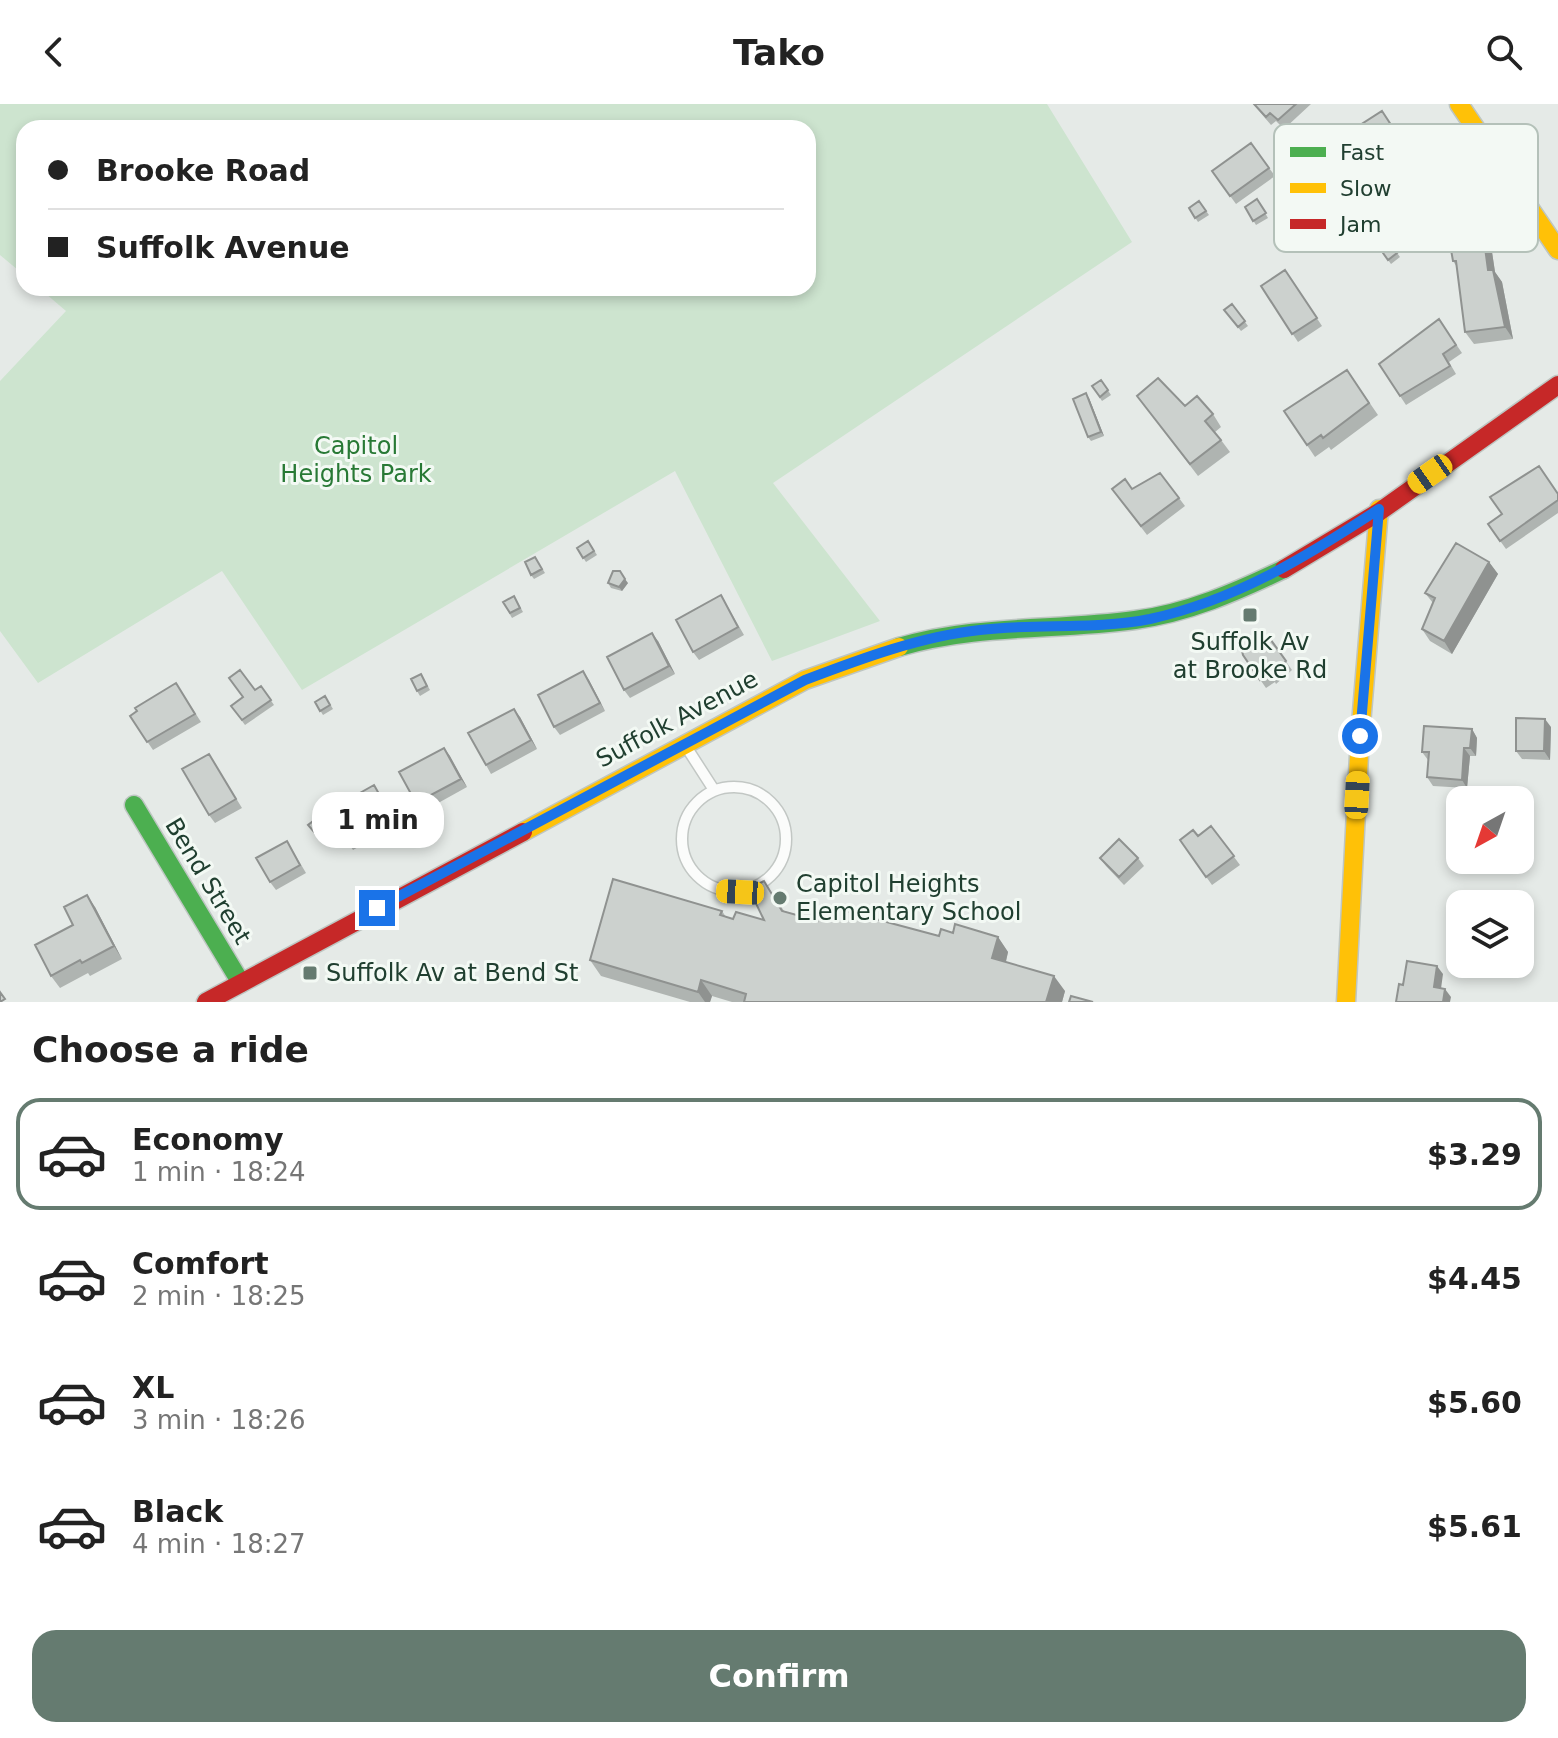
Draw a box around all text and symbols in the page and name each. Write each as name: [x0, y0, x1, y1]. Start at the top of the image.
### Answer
icon: back: [32, 30, 76, 74]
icon: search: [1482, 30, 1526, 74]
text: Tako: [733, 32, 825, 73]
legend: [1274, 124, 1538, 252]
text: Fast: [1340, 140, 1385, 165]
text: Brooke Road: [96, 153, 310, 188]
text: Slow: [1340, 176, 1392, 201]
text: Jam: [1338, 212, 1381, 237]
text: Suffolk Avenue: [96, 230, 350, 265]
park label: Capitol Heights Park: [280, 432, 432, 488]
car: [1403, 450, 1457, 498]
marker: Suffolk Av at Brooke Rd: [1241, 606, 1259, 624]
place label: Suffolk Av at Brooke Rd: [1173, 628, 1327, 684]
street label: Suffolk Avenue: [591, 665, 763, 773]
route start: [1342, 718, 1378, 754]
car: [1344, 770, 1370, 820]
north arrow: [1446, 786, 1534, 874]
map controls: [1446, 786, 1534, 978]
callout: 1 min: [311, 792, 443, 848]
text: 1 min: [337, 805, 419, 835]
street label: Bend Street: [159, 813, 257, 949]
place label: Capitol Heights Elementary School: [796, 870, 1021, 926]
car: [715, 879, 765, 905]
marker: Capitol Heights Elementary School: [771, 889, 789, 907]
route end: [359, 890, 395, 926]
button: layers: [1446, 890, 1534, 978]
place label: Suffolk Av at Bend St: [326, 959, 578, 987]
marker: Suffolk Av at Bend St: [301, 964, 319, 982]
text: Choose a ride: [32, 1029, 309, 1070]
icon: car: [36, 1118, 108, 1190]
text: Economy: [132, 1122, 284, 1157]
text: $3.29: [1427, 1137, 1522, 1172]
text: 1 min · 18:24: [132, 1157, 306, 1187]
icon: car: [36, 1242, 108, 1314]
text: Comfort: [132, 1246, 269, 1281]
text: $4.45: [1427, 1261, 1522, 1296]
text: 2 min · 18:25: [132, 1281, 306, 1311]
icon: car: [36, 1366, 108, 1438]
text: XL: [132, 1370, 174, 1405]
text: $5.60: [1427, 1385, 1522, 1420]
text: 3 min · 18:26: [132, 1405, 306, 1435]
icon: car: [36, 1490, 108, 1562]
text: Black: [132, 1494, 223, 1529]
text: $5.61: [1427, 1509, 1522, 1544]
text: 4 min · 18:27: [132, 1529, 306, 1559]
button: Confirm: [32, 1630, 1526, 1722]

